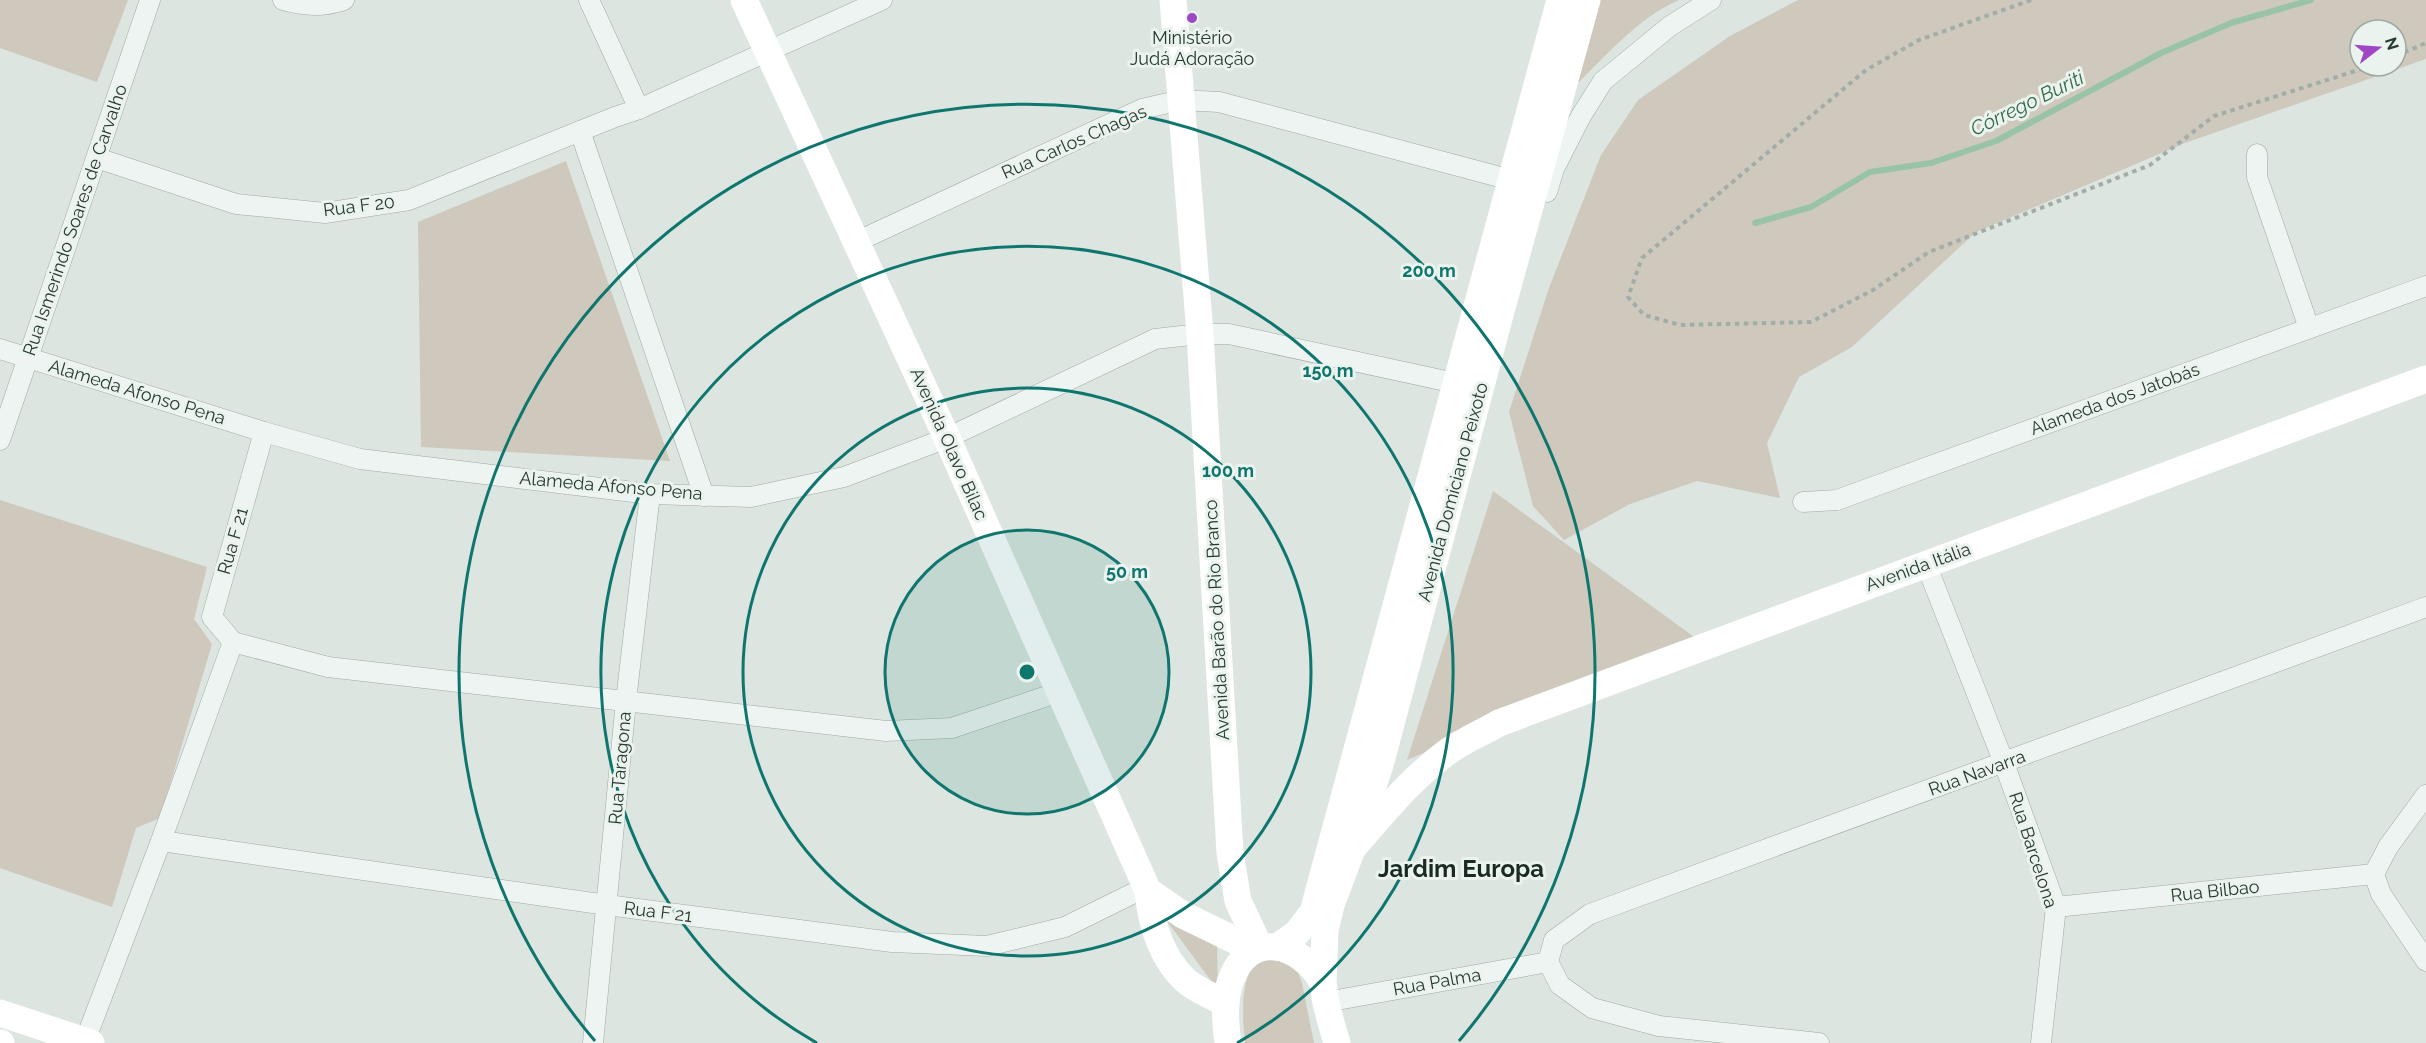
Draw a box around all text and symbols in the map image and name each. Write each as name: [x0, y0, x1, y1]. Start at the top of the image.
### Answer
marker: Ministério Judá Adoração: [1185, 11, 1199, 25]
north arrow: [2348, 18, 2408, 78]
place label: Ministério Judá Adoração: [1130, 27, 1255, 69]
text: N: [2381, 35, 2403, 52]
water label: Córrego Buriti: [1966, 65, 2088, 141]
street label: Rua Ismerindo Soares de Carvalho: [18, 81, 131, 358]
street label: Rua Carlos Chagas: [998, 100, 1150, 183]
street label: Rua F 20: [322, 191, 396, 220]
text: 200 m: [1402, 260, 1456, 281]
street label: Alameda Afonso Pena: [46, 355, 228, 428]
street label: Alameda dos Jatobás: [2027, 358, 2203, 439]
text: 150 m: [1303, 360, 1354, 381]
street label: Avenida Olavo Bilac: [906, 364, 993, 523]
street label: Avenida Domiciano Peixoto: [1413, 380, 1492, 604]
text: 100 m: [1202, 460, 1254, 481]
street label: Alameda Afonso Pena: [519, 467, 703, 504]
street label: Avenida Barão do Rio Branco: [1200, 499, 1233, 741]
street label: Rua F 21: [213, 505, 252, 577]
street label: Avenida Itália: [1862, 538, 1973, 595]
text: 50 m: [1106, 561, 1148, 582]
centre of rings: [1017, 662, 1037, 682]
street label: Rua Taragona: [604, 711, 635, 825]
street label: Rua Navarra: [1925, 745, 2028, 800]
street label: Rua Barcelona: [2005, 789, 2062, 911]
district label: Jardim Europa: [1378, 854, 1544, 883]
street label: Rua Bilbao: [2170, 875, 2261, 906]
street label: Rua F 21: [623, 897, 694, 926]
street label: Rua Palma: [1391, 963, 1482, 1000]

